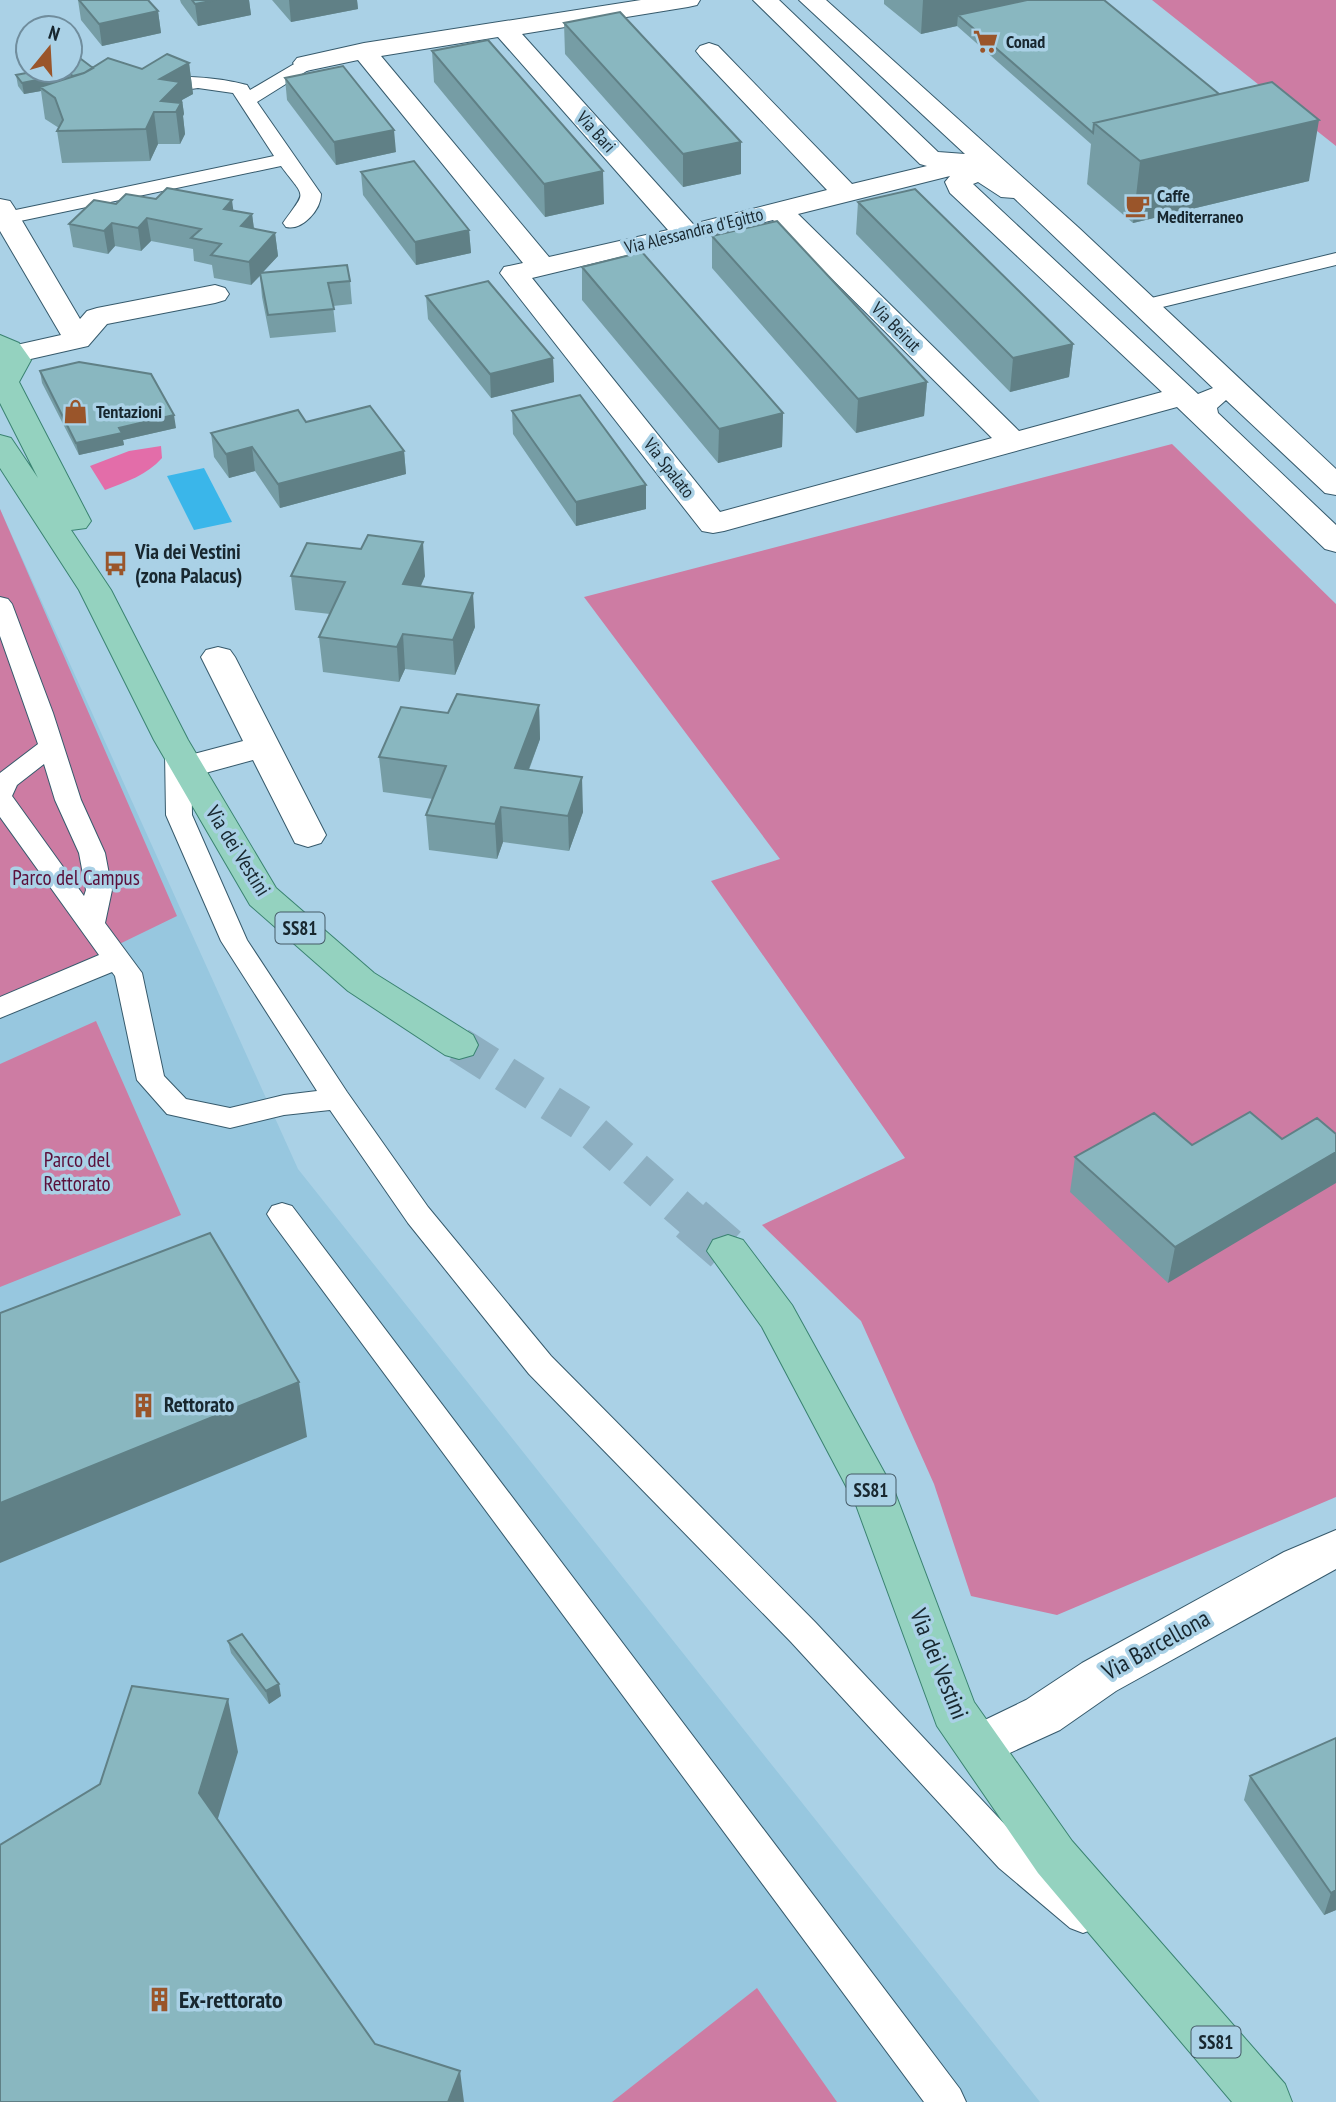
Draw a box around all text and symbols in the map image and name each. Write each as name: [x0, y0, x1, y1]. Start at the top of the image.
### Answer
north arrow: [14, 14, 84, 84]
text: N: [46, 20, 63, 46]
supermarket icon: Conad: [972, 28, 1000, 56]
place label: Conad: [1006, 30, 1045, 53]
street label: Via Bari: [571, 105, 621, 157]
place label: Caffe Mediterraneo: [1157, 184, 1243, 228]
cafe icon: Caffe Mediterraneo: [1123, 192, 1151, 220]
street label: Via Alessandra d'Egitto: [621, 202, 766, 259]
street label: Via Beirut: [866, 296, 926, 356]
shop icon: Tentazioni: [62, 398, 90, 426]
place label: Tentazioni: [96, 400, 162, 423]
street label: Via Spalato: [638, 432, 700, 503]
place label: Via dei Vestini (zona Palacus): [134, 538, 242, 589]
bus stop icon: Via dei Vestini (zona Palacus): [101, 550, 129, 578]
street label: Via dei Vestini: [199, 799, 277, 901]
park label: Parco del Campus: [12, 864, 140, 891]
road number: SS81: [276, 912, 324, 944]
park label: Parco del Rettorato: [43, 1146, 111, 1197]
building icon: Rettorato: [130, 1391, 158, 1419]
place label: Rettorato: [164, 1391, 234, 1418]
road number: SS81: [846, 1474, 896, 1506]
street label: Via Barcellona: [1096, 1602, 1215, 1687]
street label: Via dei Vestini: [903, 1603, 976, 1724]
place label: Ex-rettorato: [179, 1984, 283, 2015]
building icon: Ex-rettorato: [145, 1986, 173, 2014]
road number: SS81: [1192, 2026, 1240, 2058]

